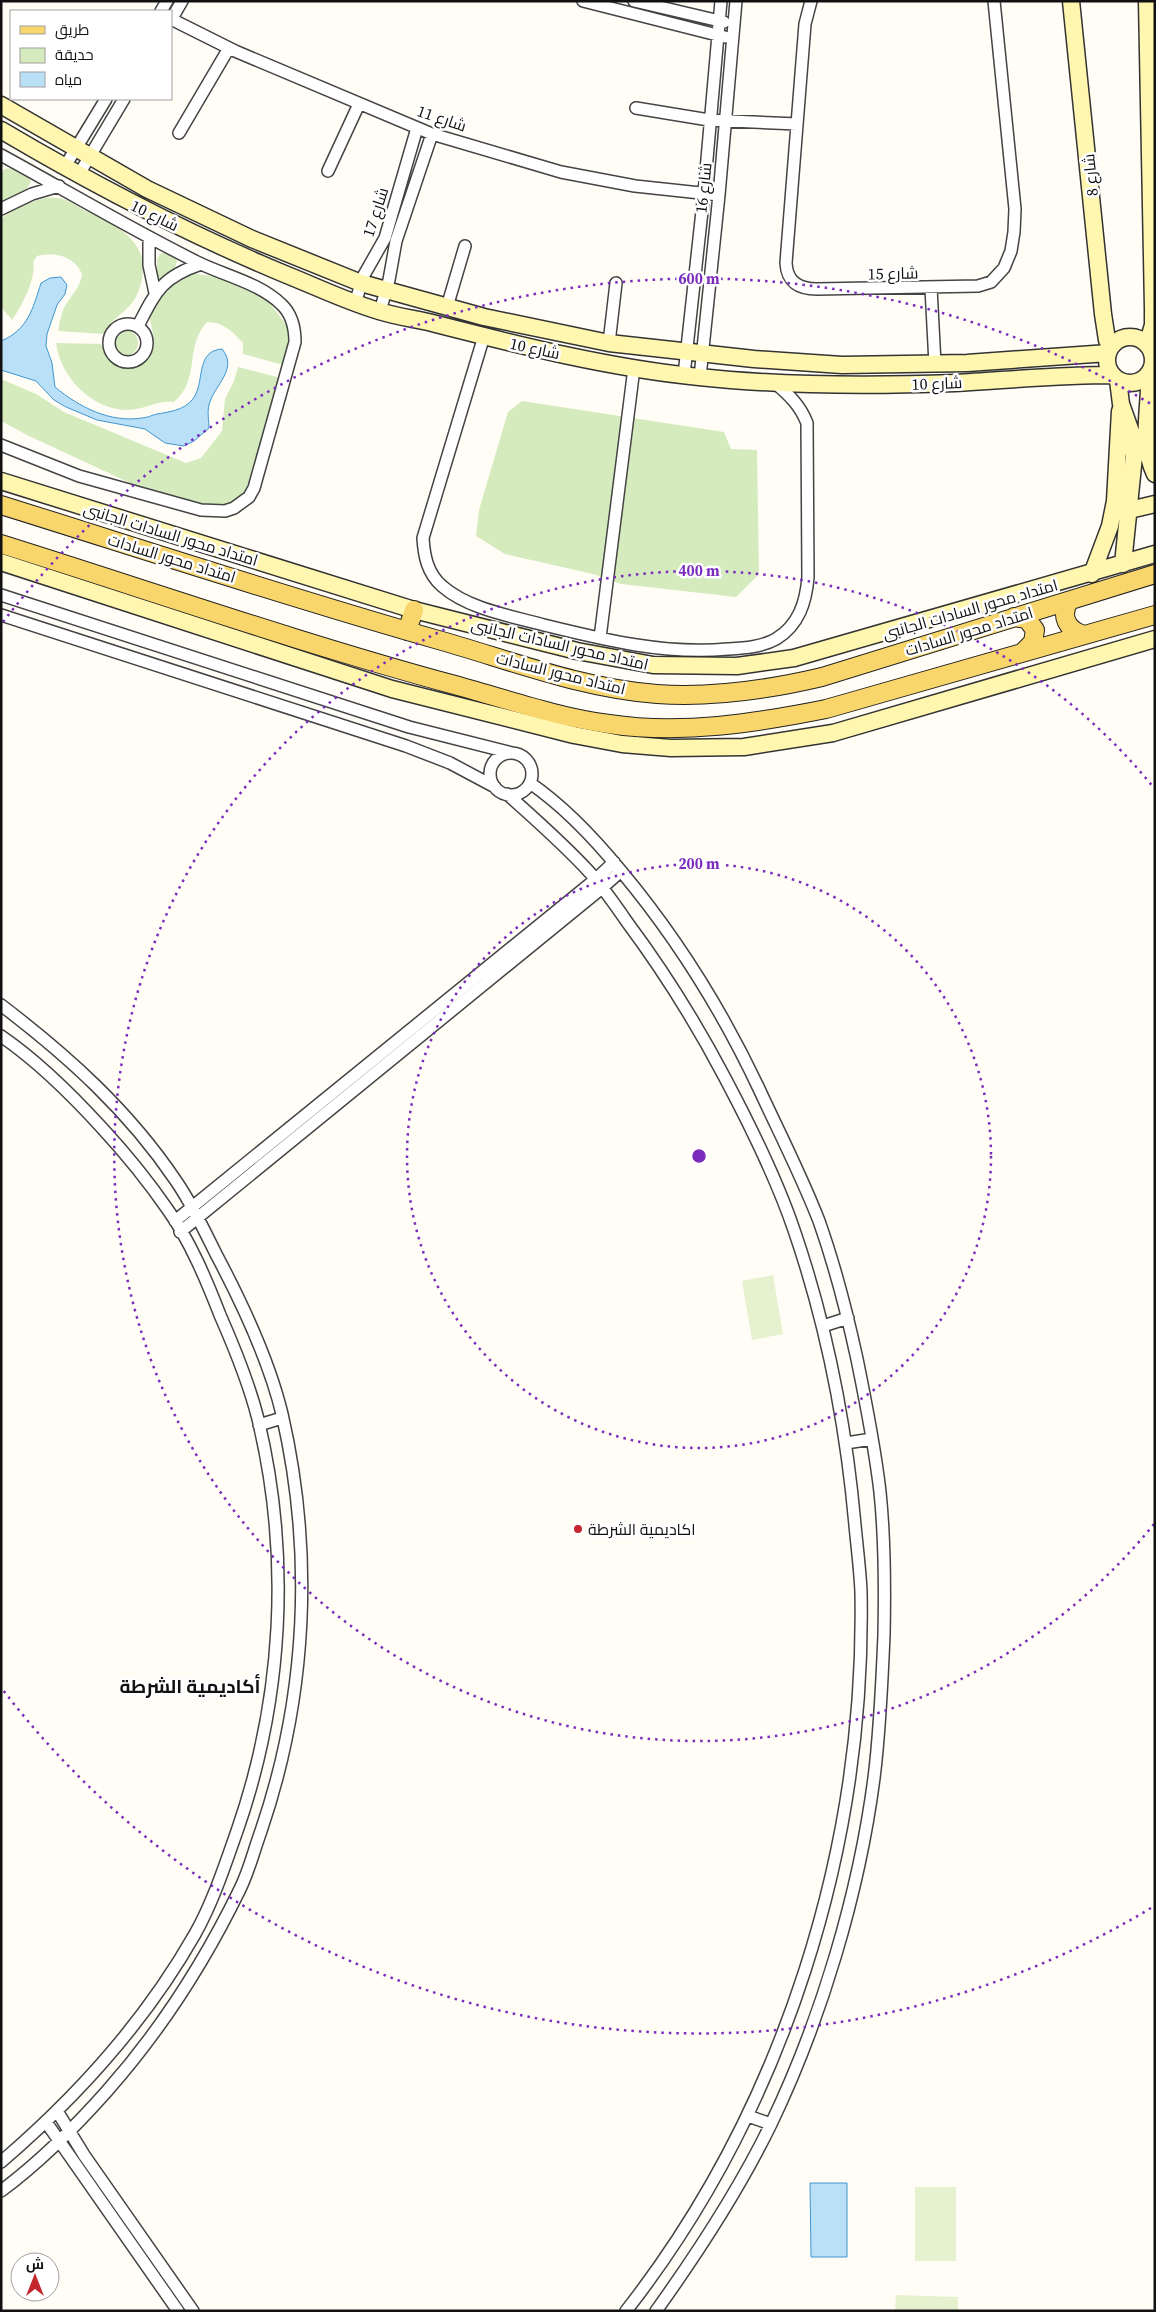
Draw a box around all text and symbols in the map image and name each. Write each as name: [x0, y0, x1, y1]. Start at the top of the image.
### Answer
legend: [10, 10, 172, 100]
text: طريق: [55, 19, 89, 40]
text: حديقة: [55, 44, 94, 65]
text: مياه: [55, 69, 82, 90]
street label: شارع 11: [414, 99, 470, 138]
street label: شارع 8: [1077, 153, 1104, 197]
street label: شارع 16: [689, 162, 718, 214]
street label: شارع 17: [357, 184, 394, 240]
street label: شارع 10: [127, 194, 183, 237]
street label: شارع 15: [867, 262, 919, 285]
text: 600 m: [678, 268, 720, 289]
street label: شارع 10: [508, 332, 562, 365]
street label: شارع 10: [911, 371, 963, 396]
street label: امتداد محور السادات الجانبى: [81, 498, 261, 570]
street label: امتداد محور السادات: [106, 529, 238, 587]
text: 400 m: [678, 560, 720, 581]
street label: امتداد محور السادات الجانبى: [880, 575, 1060, 643]
street label: امتداد محور السادات: [903, 602, 1035, 660]
street label: امتداد محور السادات الجانبى: [469, 614, 651, 674]
street label: امتداد محور السادات: [494, 648, 628, 698]
text: 200 m: [678, 853, 720, 874]
centre of rings: [690, 1147, 708, 1165]
place label: اكاديمية الشرطة: [588, 1518, 696, 1540]
marker: اكاديمية الشرطة: [572, 1523, 584, 1535]
district label: أكاديمية الشرطة: [119, 1673, 261, 1699]
north arrow: [10, 2252, 60, 2302]
text: ش: [26, 2254, 44, 2274]

